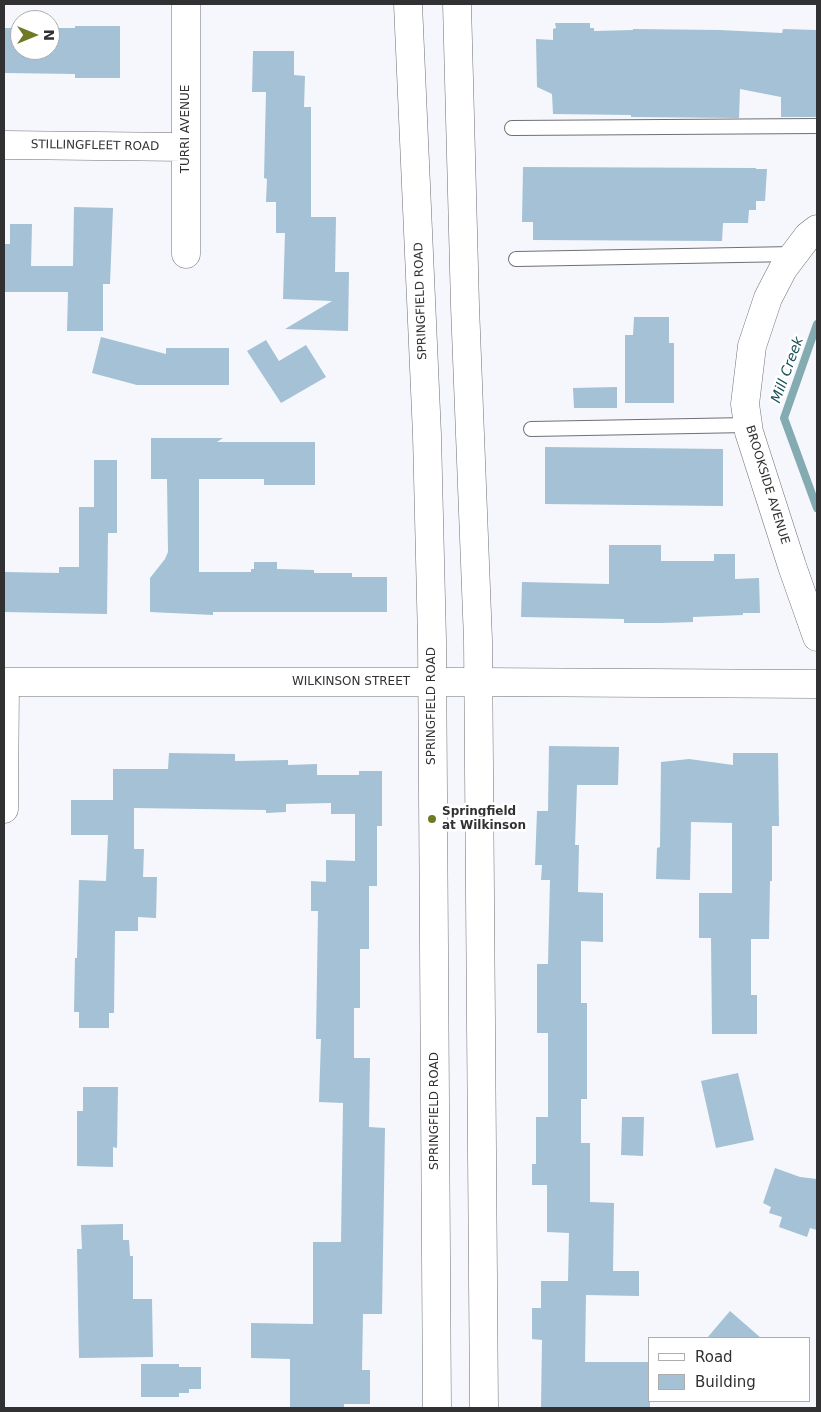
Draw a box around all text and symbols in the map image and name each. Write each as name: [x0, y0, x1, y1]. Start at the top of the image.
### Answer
north arrow: [10, 10, 60, 60]
text: N: [41, 29, 57, 41]
street label: TURRI AVENUE: [179, 85, 193, 173]
street label: STILLINGFLEET ROAD: [31, 138, 159, 154]
street label: SPRINGFIELD ROAD: [412, 242, 430, 360]
water label: Mill Creek: [768, 335, 808, 405]
street label: BROOKSIDE AVENUE: [742, 424, 792, 546]
street label: SPRINGFIELD ROAD: [425, 647, 439, 765]
street label: WILKINSON STREET: [292, 675, 410, 689]
place label: Springfield at Wilkinson: [442, 805, 526, 833]
marker: Springfield at Wilkinson: [426, 813, 438, 825]
street label: SPRINGFIELD ROAD: [428, 1052, 442, 1170]
legend: [648, 1337, 811, 1402]
text: Road: [695, 1348, 733, 1366]
text: Building: [695, 1373, 756, 1391]

